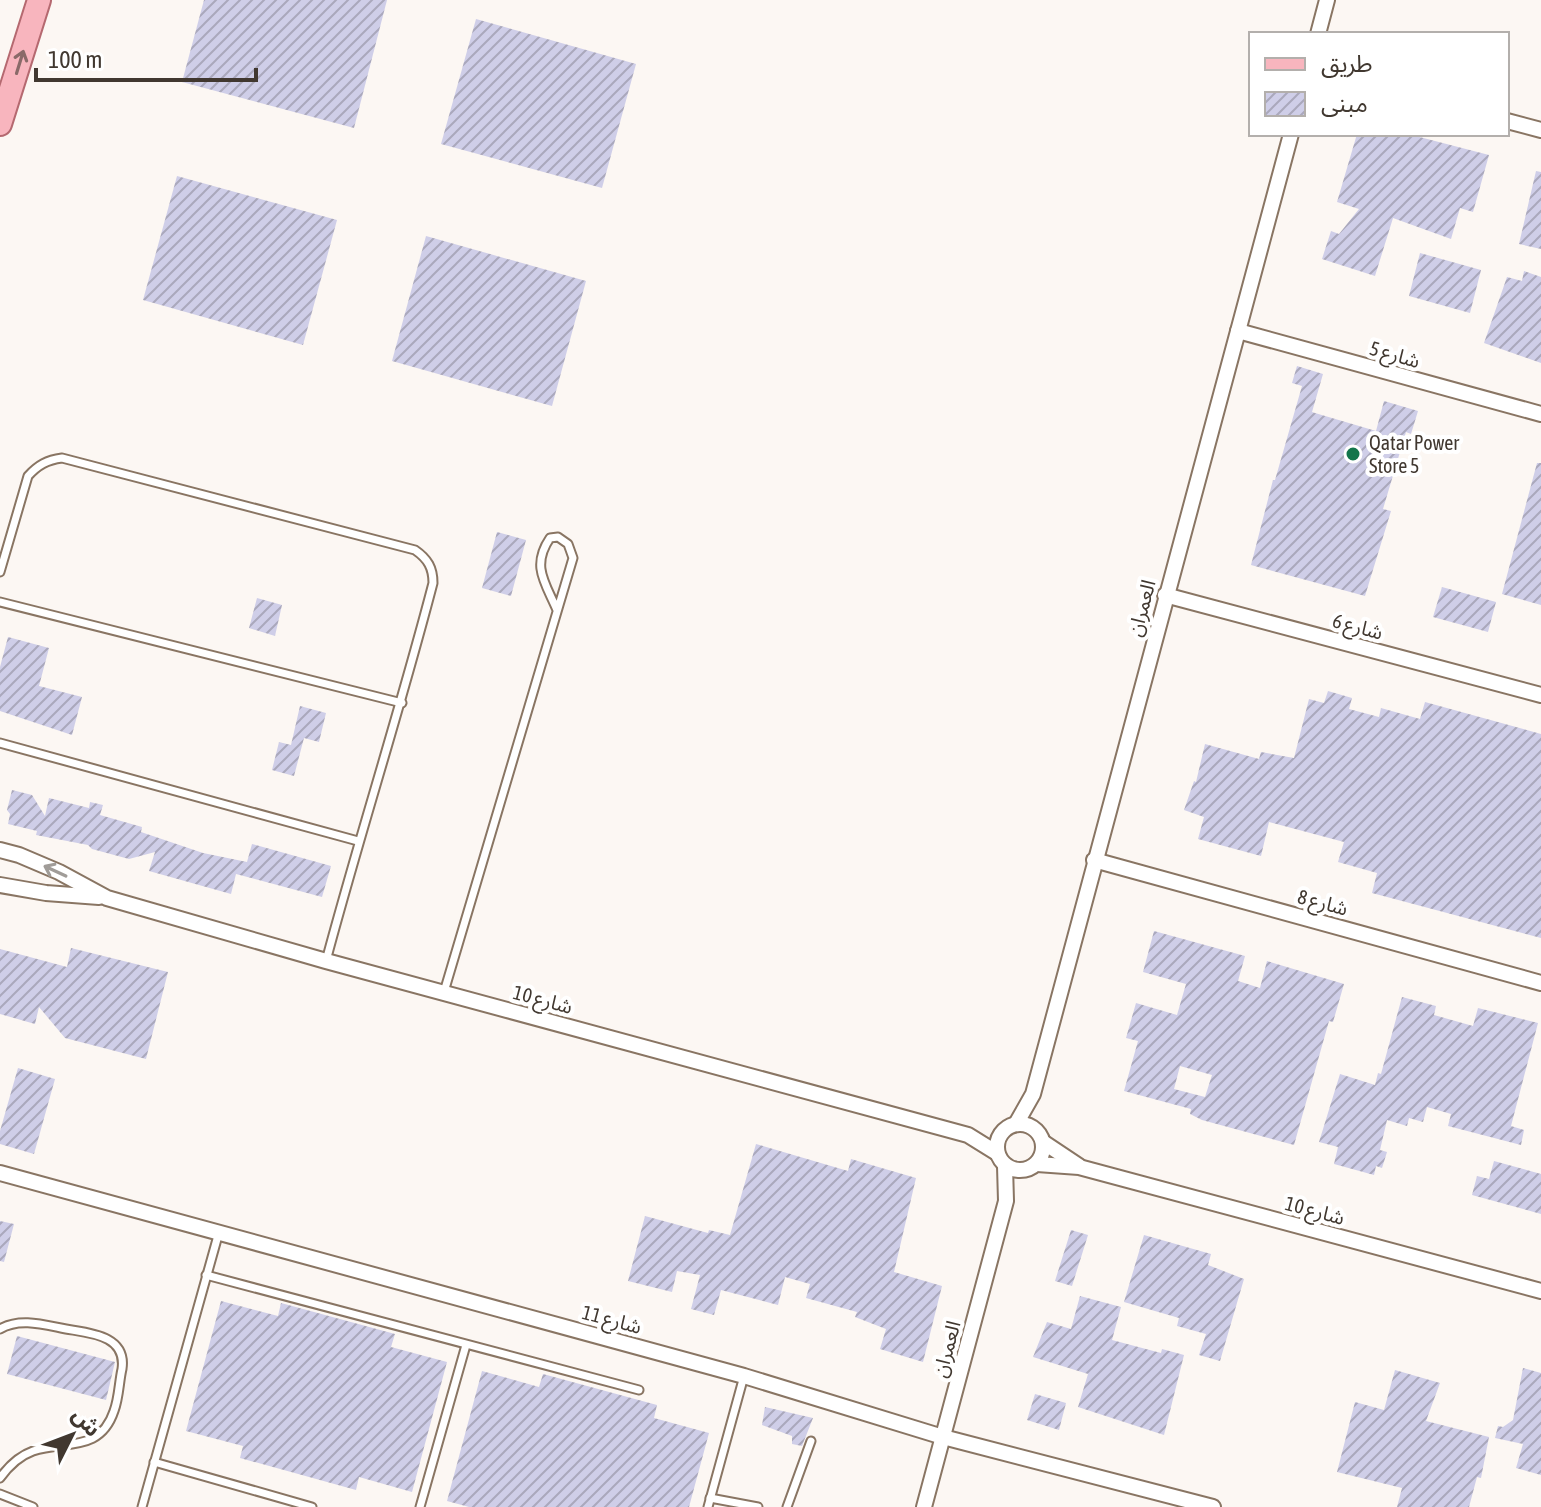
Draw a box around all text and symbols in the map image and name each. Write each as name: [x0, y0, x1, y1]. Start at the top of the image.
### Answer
scale bar: [36, 32, 256, 82]
legend: [1249, 32, 1509, 136]
text: 100 m: [48, 46, 102, 73]
one-way arrow: [13, 50, 28, 75]
text: طريق: [1321, 50, 1373, 79]
text: مبنى: [1321, 90, 1368, 117]
street label: شارع 5: [1366, 336, 1423, 376]
place label: Qatar Power Store 5: [1369, 431, 1460, 477]
marker: Qatar Power Store 5: [1344, 445, 1362, 463]
street label: العمران: [1122, 577, 1161, 639]
street label: شارع 6: [1329, 608, 1386, 648]
one-way arrow: [43, 863, 67, 878]
street label: شارع 8: [1294, 884, 1351, 924]
street label: شارع 10: [510, 980, 575, 1022]
street label: شارع 10: [1282, 1191, 1347, 1233]
street label: شارع 11: [579, 1300, 644, 1342]
street label: العمران: [927, 1318, 966, 1380]
north arrow: [32, 1395, 112, 1475]
text: ش: [67, 1402, 107, 1442]

